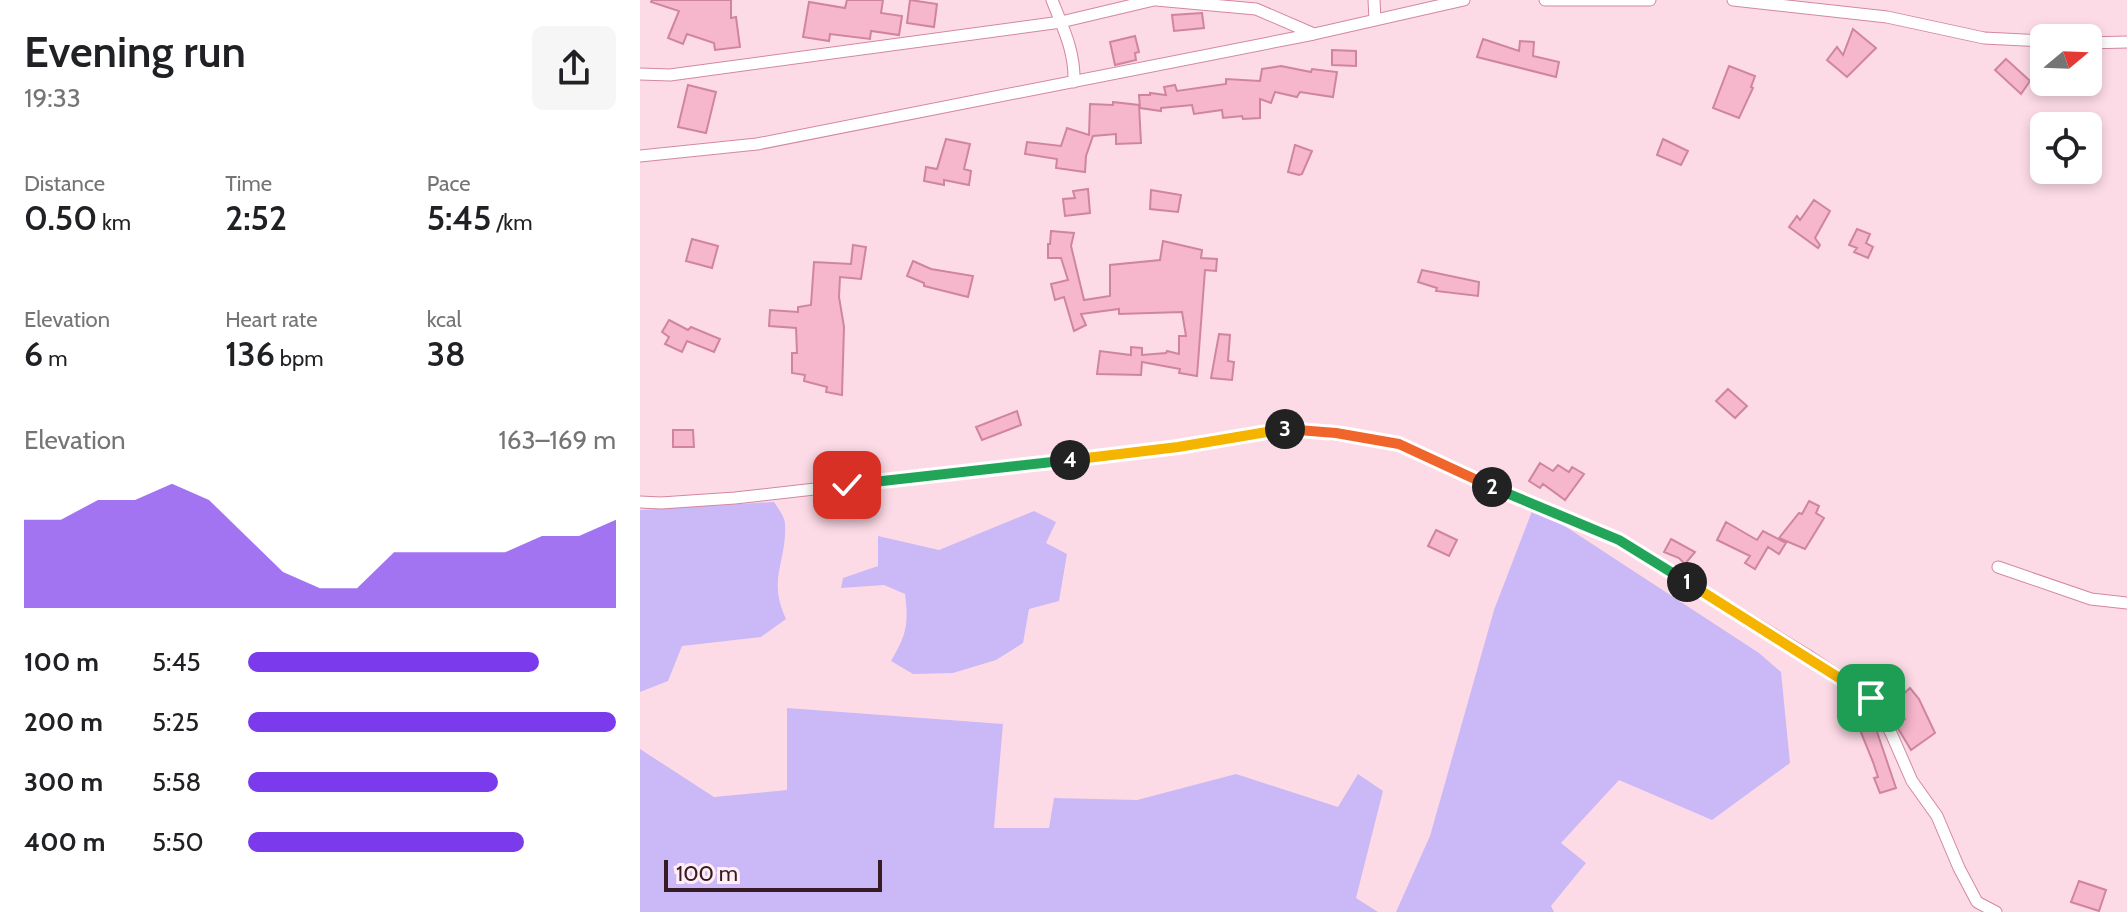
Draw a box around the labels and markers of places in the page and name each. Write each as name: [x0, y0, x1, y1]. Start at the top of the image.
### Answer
pin: 3: [1265, 409, 1305, 449]
pin: 4: [1050, 440, 1090, 480]
pin: [813, 451, 881, 519]
pin: 2: [1472, 467, 1512, 507]
pin: 1: [1667, 562, 1707, 602]
pin: [1837, 664, 1905, 732]

